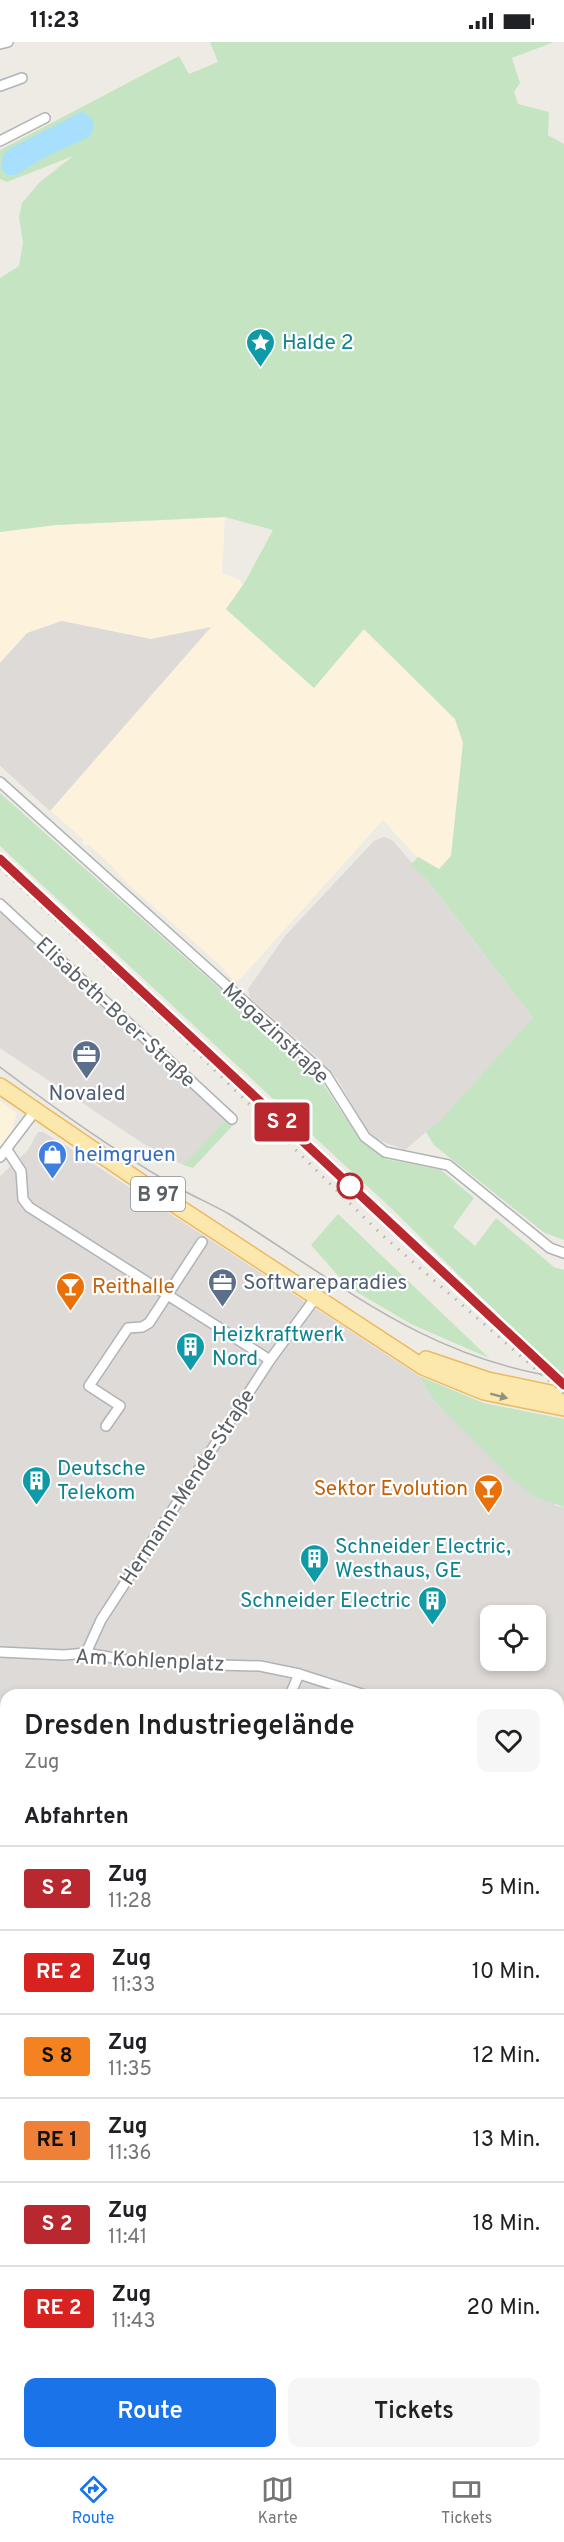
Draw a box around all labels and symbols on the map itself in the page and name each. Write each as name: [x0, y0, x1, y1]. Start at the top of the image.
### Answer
place icon: Halde 2: [245, 326, 277, 368]
place label: Halde 2: [282, 330, 354, 357]
street label: Elisabeth-Boer-Straße: [29, 932, 201, 1094]
street label: Magazinstraße: [216, 978, 334, 1091]
office icon: Novaled: [71, 1038, 103, 1080]
place label: Novaled: [49, 1081, 125, 1108]
line badge: S 2: [248, 1102, 316, 1142]
shop icon: heimgruen: [37, 1138, 69, 1180]
place label: heimgruen: [74, 1142, 176, 1169]
unlabelled marker: [337, 1173, 363, 1199]
road number: B 97: [131, 1177, 185, 1211]
office icon: Softwareparadies: [206, 1266, 238, 1308]
bar icon: Reithalle: [55, 1270, 87, 1312]
place label: Softwareparadies: [243, 1270, 407, 1297]
place label: Reithalle: [92, 1274, 175, 1301]
place label: Heizkraftwerk Nord: [212, 1322, 344, 1373]
building icon: Heizkraftwerk Nord: [175, 1330, 207, 1372]
street label: Hermann-Mende-Straße: [115, 1385, 262, 1591]
one-way arrow: [490, 1392, 508, 1401]
place label: Deutsche Telekom: [57, 1456, 146, 1507]
building icon: Deutsche Telekom: [20, 1464, 52, 1506]
bar icon: Sektor Evolution: [473, 1472, 505, 1514]
place label: Sektor Evolution: [314, 1476, 468, 1503]
place label: Schneider Electric, Westhaus, GE: [335, 1534, 511, 1585]
building icon: Schneider Electric, Westhaus, GE: [298, 1542, 330, 1584]
building icon: Schneider Electric: [416, 1584, 448, 1626]
place label: Schneider Electric: [240, 1588, 411, 1615]
street label: Am Kohlenplatz: [75, 1644, 225, 1679]

